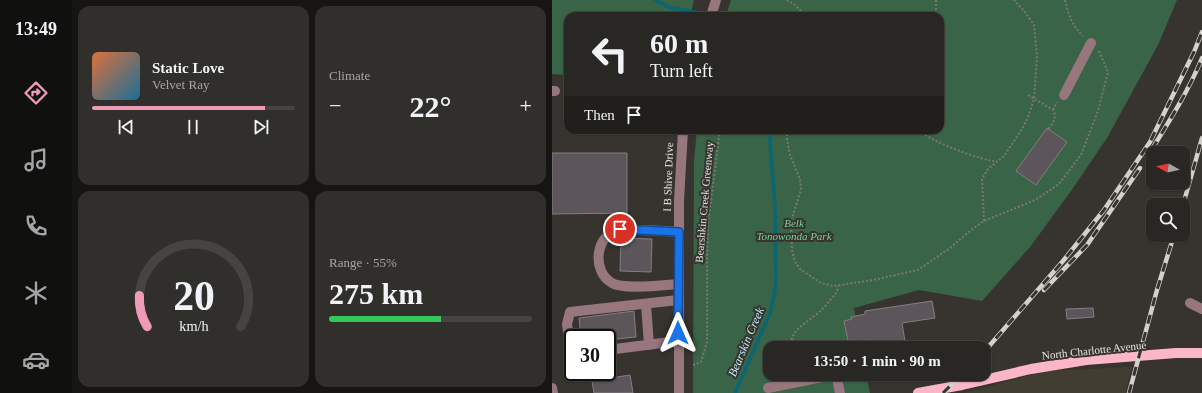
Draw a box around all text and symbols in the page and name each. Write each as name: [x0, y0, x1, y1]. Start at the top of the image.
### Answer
text: 13:49: [15, 19, 57, 39]
icon: left: [584, 28, 636, 80]
text: 60 m: [650, 28, 708, 59]
text: Static Love: [152, 60, 224, 76]
text: Turn left: [650, 61, 713, 81]
text: Climate: [329, 68, 370, 83]
text: Velvet Ray: [152, 77, 209, 92]
icon: directions: [22, 79, 50, 107]
text: 22°: [410, 90, 452, 123]
text: −: [329, 93, 341, 118]
text: +: [520, 93, 532, 118]
icon: arrive: [623, 104, 645, 126]
text: Then: [584, 107, 615, 123]
icon: previous: [115, 116, 137, 138]
icon: pause: [182, 116, 204, 138]
icon: next: [250, 116, 272, 138]
street label: Bearshkin Creek Greenway: [693, 140, 715, 263]
street label: I B Shive Drive: [661, 142, 675, 212]
icon: music: [22, 146, 50, 174]
north arrow: [1146, 146, 1190, 190]
map controls: [1146, 146, 1190, 242]
button: search: [1146, 198, 1190, 242]
icon: phone: [22, 212, 50, 240]
pin: [603, 212, 637, 246]
park label: Belk Tonowonda Park: [756, 217, 833, 242]
icon: arrive: [609, 218, 631, 240]
text: Range · 55%: [329, 255, 397, 270]
text: 20: [173, 273, 214, 319]
text: 275 km: [329, 277, 423, 310]
icon: climate: [22, 279, 50, 307]
water label: Bearskin Creek: [725, 305, 767, 379]
position arrow: [657, 312, 699, 354]
text: km/h: [179, 317, 208, 333]
speed limit sign: 30: [564, 329, 616, 381]
street label: North Charlotte Avenue: [1041, 339, 1147, 361]
icon: car: [22, 346, 50, 374]
text: 13:50 · 1 min · 90 m: [813, 353, 941, 369]

